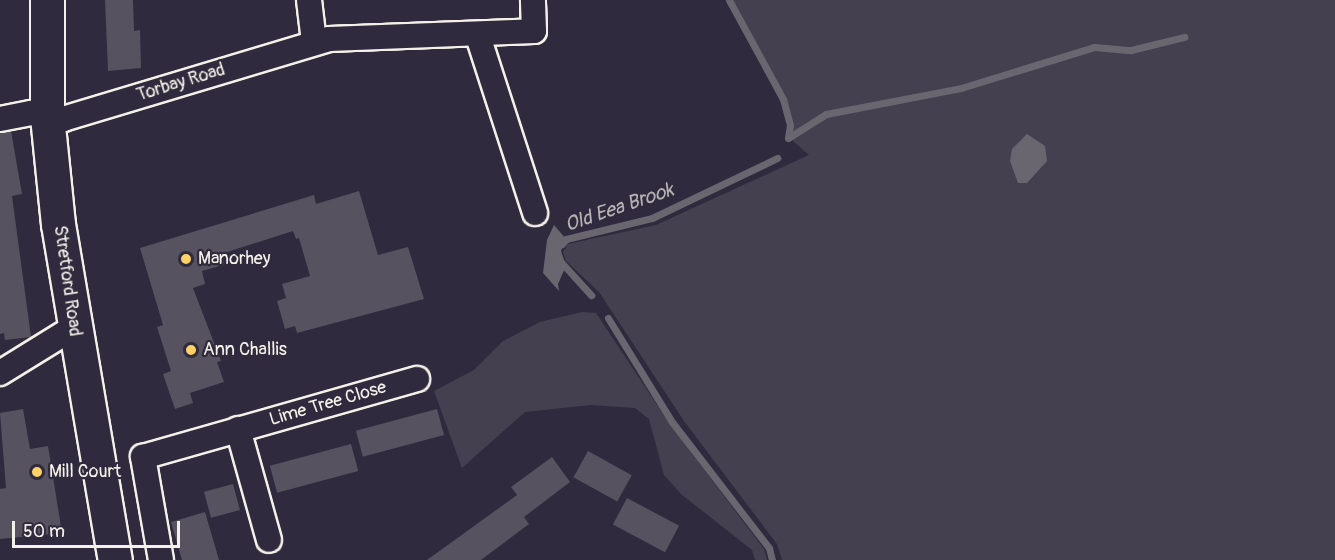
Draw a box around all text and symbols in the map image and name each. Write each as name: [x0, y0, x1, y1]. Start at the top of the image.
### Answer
street label: Torbay Road: [134, 59, 228, 107]
water label: Old Eea Brook: [561, 177, 677, 237]
street label: Stretford Road: [49, 224, 85, 338]
place label: Manorhey: [198, 248, 270, 270]
marker: Manorhey: [179, 252, 193, 266]
place label: Ann Challis: [203, 339, 287, 361]
marker: Ann Challis: [184, 343, 198, 357]
street label: Lime Tree Close: [267, 377, 389, 431]
place label: Mill Court: [49, 461, 121, 483]
marker: Mill Court: [30, 465, 44, 479]
scale bar: [15, 509, 183, 547]
text: 50 m: [23, 520, 65, 543]

